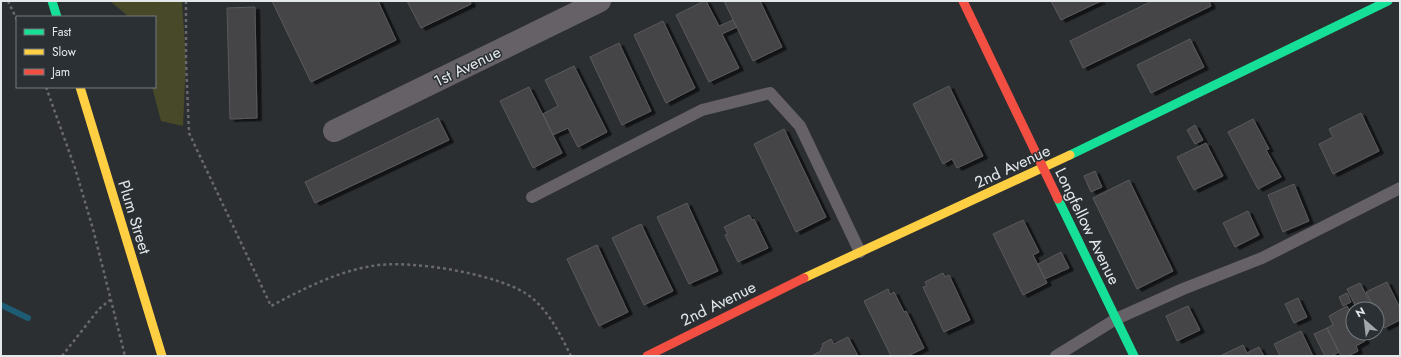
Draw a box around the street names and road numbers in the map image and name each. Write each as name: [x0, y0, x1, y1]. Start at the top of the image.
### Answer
street label: 1st Avenue: [430, 40, 505, 93]
street label: 2nd Avenue: [971, 139, 1054, 194]
street label: Longfellow Avenue: [1049, 164, 1126, 289]
street label: Plum Street: [112, 177, 157, 257]
street label: 2nd Avenue: [677, 275, 760, 332]

